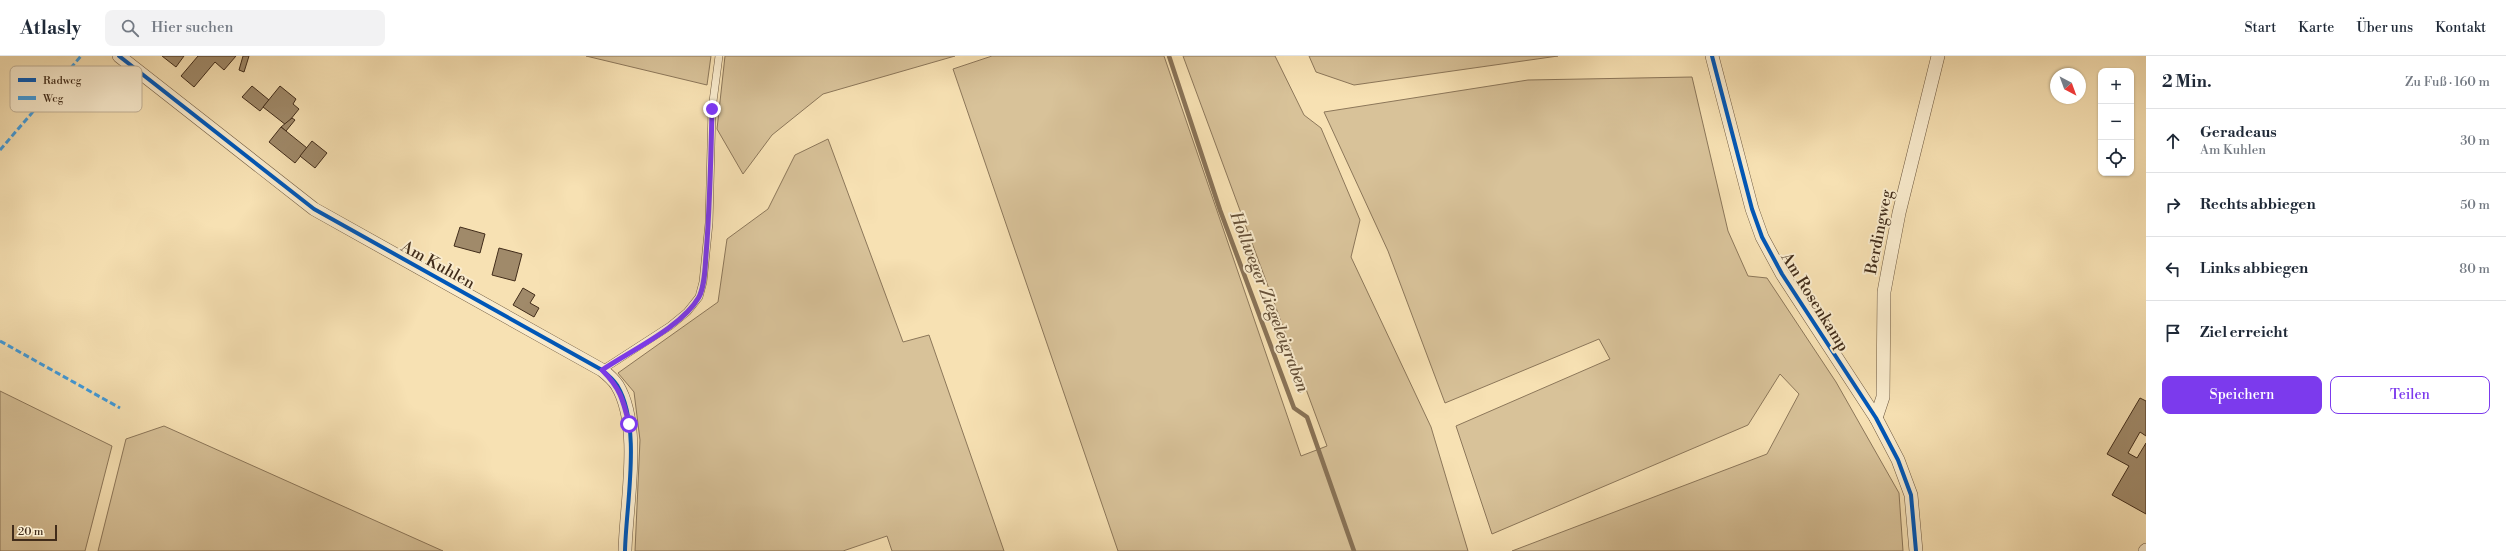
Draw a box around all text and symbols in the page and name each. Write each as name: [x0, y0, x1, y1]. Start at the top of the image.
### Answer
search box: [105, 10, 385, 46]
text: Atlasly: [20, 16, 81, 40]
icon: search: [119, 17, 141, 39]
text: Hier suchen: [151, 18, 233, 37]
text: Start: [2244, 19, 2276, 37]
text: Karte: [2298, 19, 2334, 37]
text: Über uns: [2356, 19, 2413, 37]
text: Kontakt: [2435, 19, 2486, 37]
legend: [10, 66, 142, 112]
north arrow: [2050, 68, 2086, 104]
map controls: [2098, 68, 2134, 176]
button: +: [2098, 68, 2134, 104]
text: 2 Min.: [2162, 71, 2212, 93]
text: Radweg: [43, 74, 82, 88]
text: Zu Fuß · 160 m: [2405, 74, 2490, 90]
text: Weg: [42, 92, 64, 106]
route end: [703, 100, 721, 118]
button: −: [2098, 104, 2134, 140]
text: Geradeaus: [2200, 123, 2277, 142]
icon: ahead: [2162, 130, 2184, 152]
text: 30 m: [2460, 133, 2490, 149]
button: locate: [2098, 140, 2134, 176]
text: Am Kuhlen: [2200, 142, 2266, 158]
street label: Berdingweg: [1861, 187, 1897, 277]
icon: right: [2162, 194, 2184, 216]
text: Rechts abbiegen: [2200, 195, 2316, 214]
text: 50 m: [2460, 197, 2490, 213]
water label: Hollweger Ziegeleigraben: [1224, 208, 1314, 396]
street label: Am Kuhlen: [397, 236, 479, 294]
street label: Am Rosenkamp: [1776, 248, 1853, 355]
icon: left: [2162, 258, 2184, 280]
text: Links abbiegen: [2200, 259, 2308, 278]
text: 80 m: [2459, 261, 2490, 277]
icon: arrive: [2162, 322, 2184, 344]
text: Ziel erreicht: [2200, 323, 2288, 342]
button: Speichern: [2162, 376, 2322, 414]
button: Teilen: [2330, 376, 2490, 414]
route start: [620, 415, 638, 433]
scale bar: [12, 523, 57, 542]
text: 20 m: [18, 525, 43, 539]

